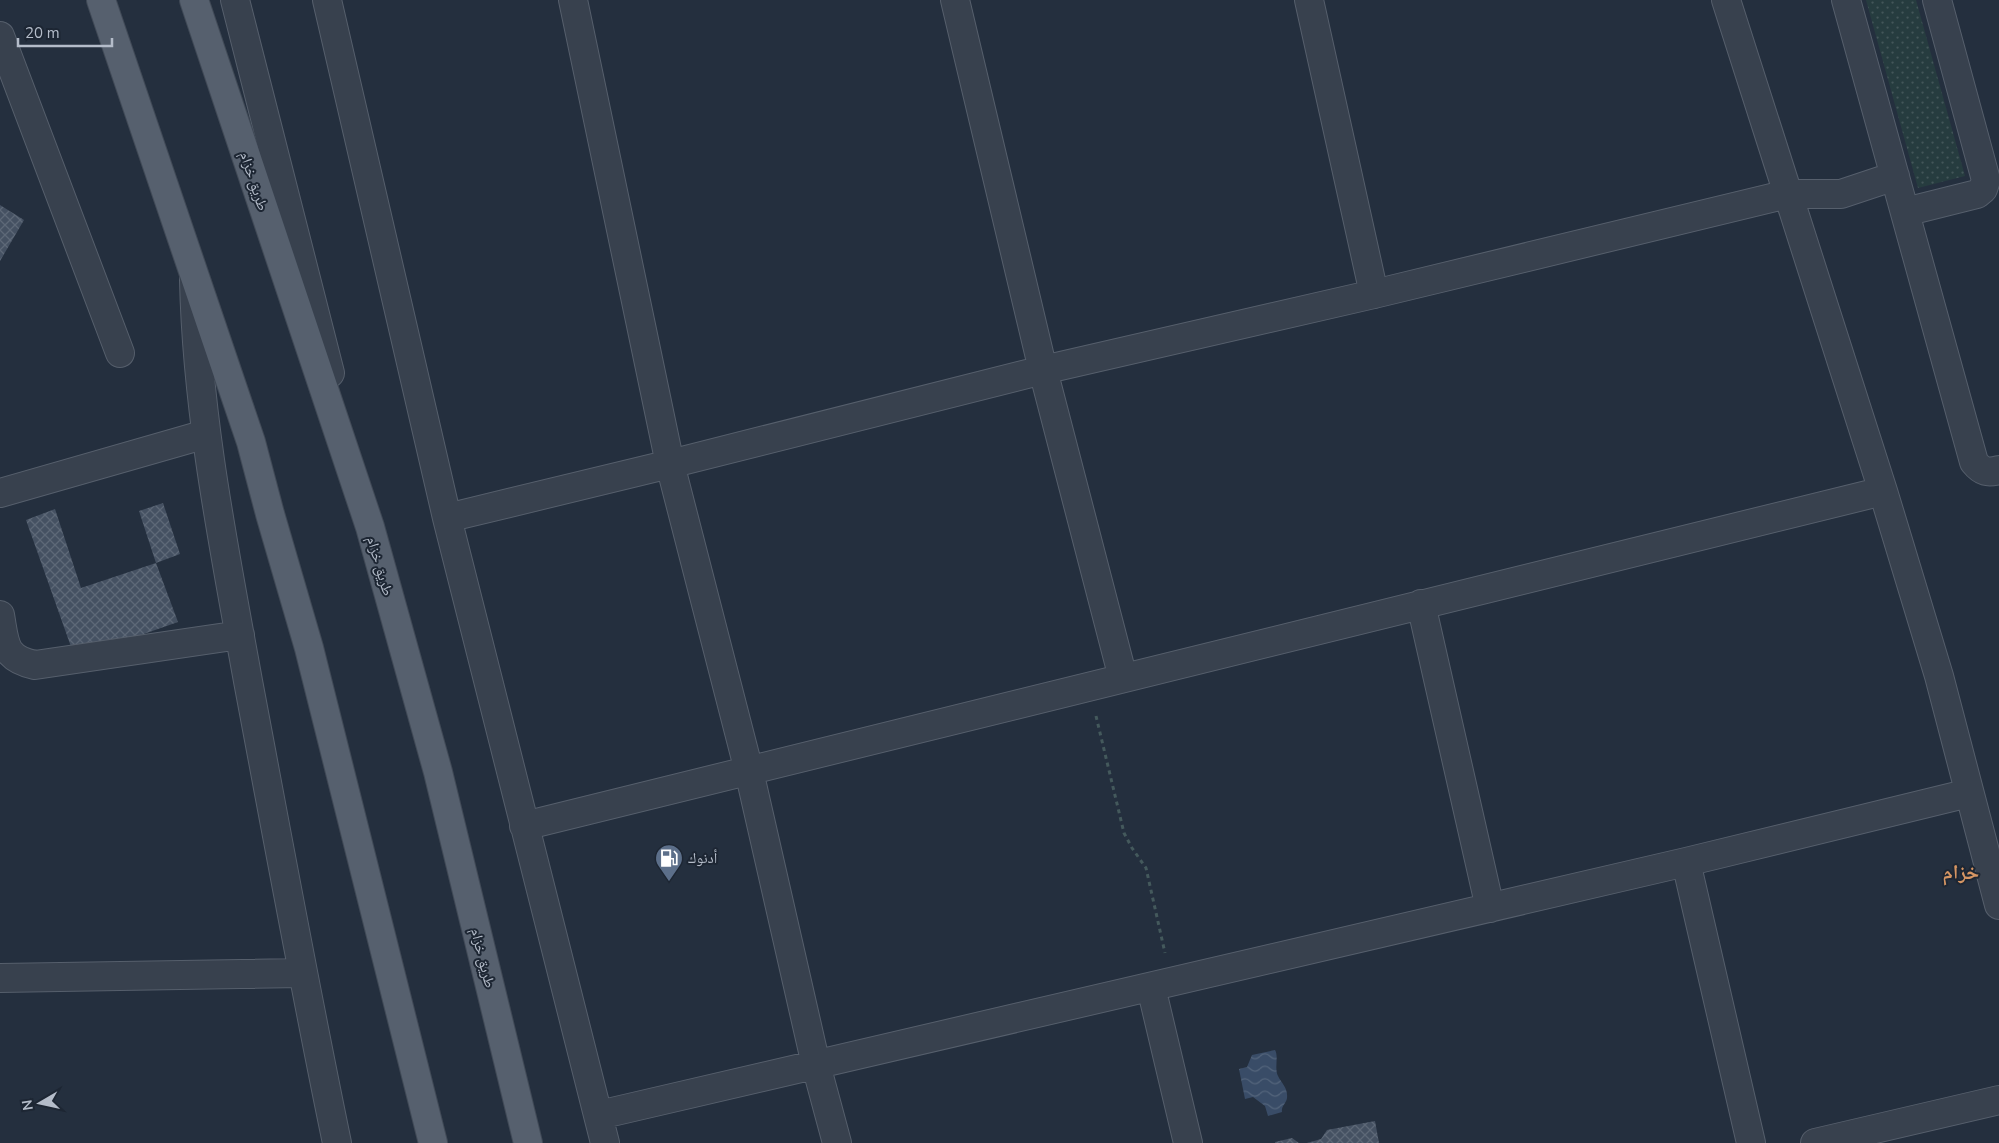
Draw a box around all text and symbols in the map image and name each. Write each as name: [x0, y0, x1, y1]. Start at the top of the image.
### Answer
scale bar: [18, 15, 111, 47]
text: 20 m: [25, 23, 60, 43]
street label: طريق خزام: [235, 149, 273, 213]
street label: طريق خزام: [362, 534, 398, 598]
fuel station icon: أدنوك: [654, 843, 684, 882]
place label: أدنوك: [688, 848, 717, 868]
district label: خزام: [1943, 859, 1979, 886]
street label: طريق خزام: [466, 926, 500, 990]
north arrow: [15, 1078, 65, 1128]
text: N: [17, 1098, 38, 1112]

